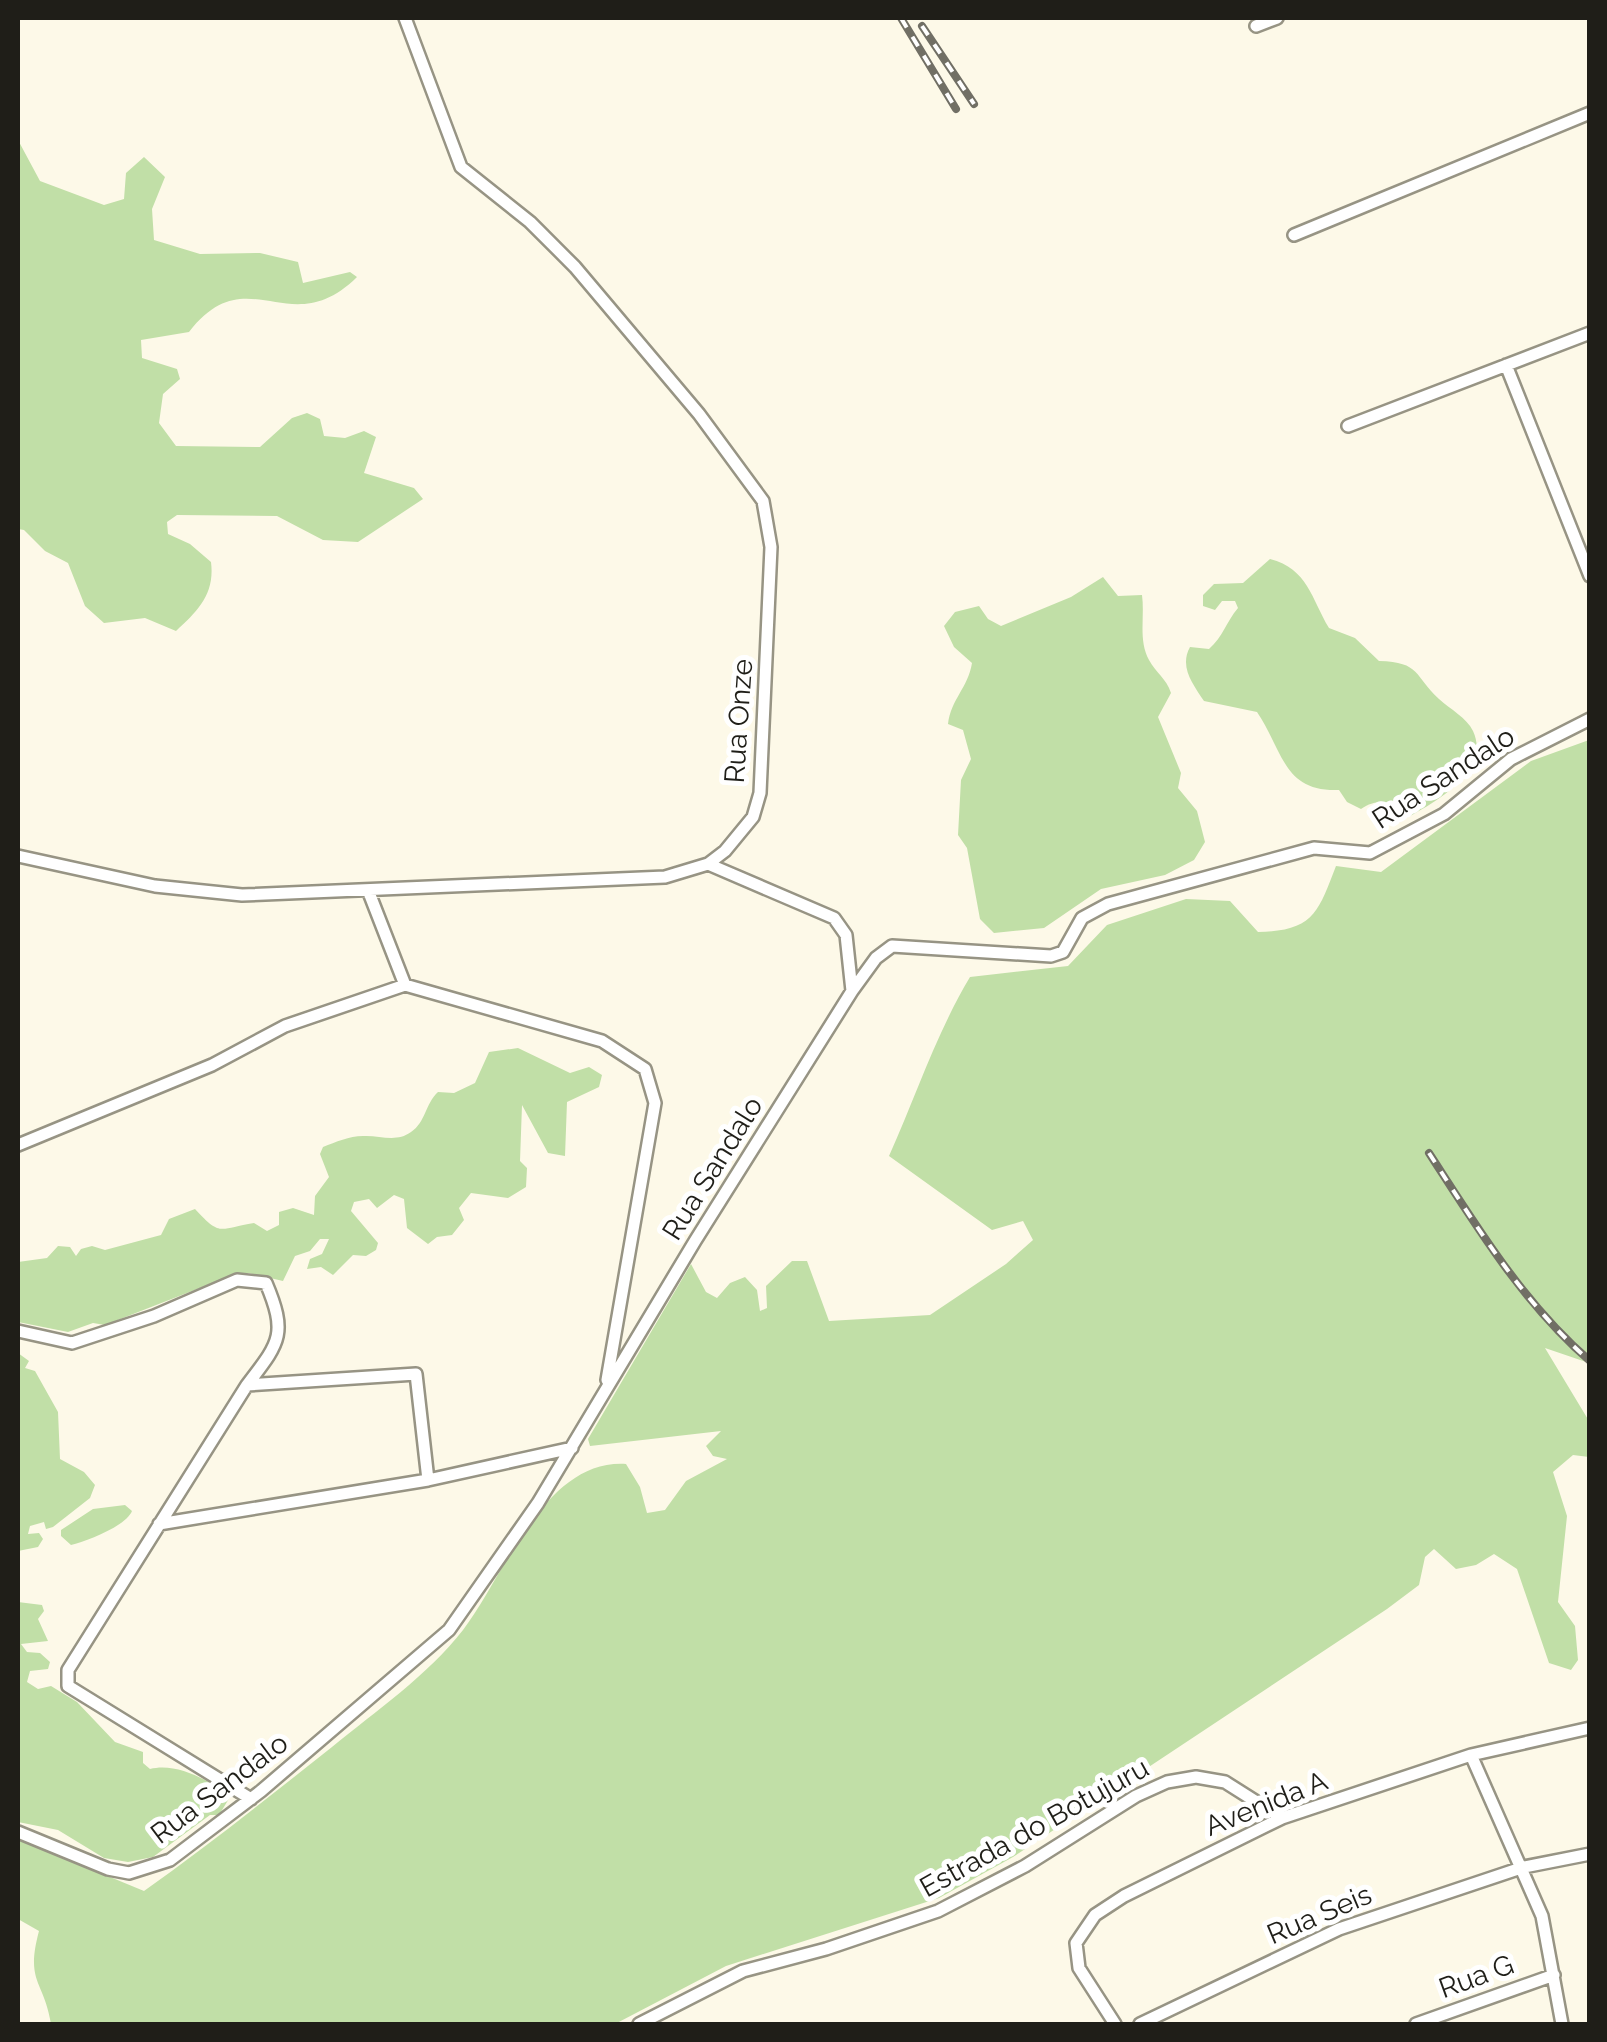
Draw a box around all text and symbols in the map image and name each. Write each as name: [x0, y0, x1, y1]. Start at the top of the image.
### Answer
street label: Rua Onze: [718, 658, 759, 784]
street label: Rua Sandalo: [1366, 719, 1520, 836]
street label: Rua Sandalo: [655, 1091, 770, 1246]
street label: Rua Sandalo: [144, 1726, 294, 1851]
street label: Estrada do Botujuru: [914, 1751, 1154, 1904]
street label: Avenida A: [1200, 1764, 1332, 1843]
street label: Rua Seis: [1262, 1878, 1376, 1951]
street label: Rua G: [1434, 1948, 1518, 2005]

